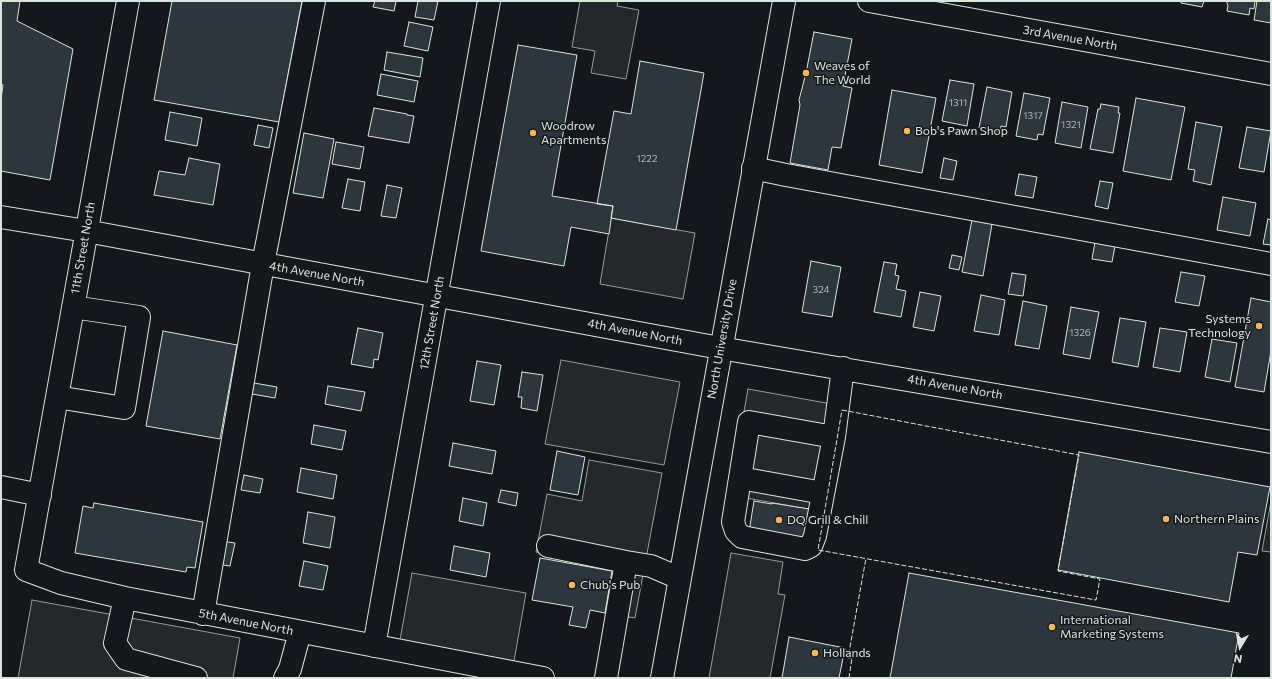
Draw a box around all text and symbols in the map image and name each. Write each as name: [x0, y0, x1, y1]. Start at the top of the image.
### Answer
street label: 3rd Avenue North: [1022, 23, 1118, 53]
place label: Weaves of The World: [814, 59, 871, 87]
marker: Weaves of The World: [801, 68, 811, 78]
house number: 1311: [949, 97, 967, 109]
house number: 1317: [1023, 110, 1043, 122]
place label: Woodrow Apartments: [541, 119, 606, 147]
house number: 1321: [1061, 119, 1081, 131]
place label: Bob's Pawn Shop: [915, 124, 1008, 138]
marker: Bob's Pawn Shop: [902, 126, 912, 136]
marker: Woodrow Apartments: [528, 128, 538, 138]
house number: 1222: [637, 153, 657, 165]
street label: 11th Street North: [68, 201, 98, 295]
street label: 4th Avenue North: [268, 259, 366, 289]
street label: 12th Street North: [417, 275, 447, 371]
street label: North University Drive: [704, 278, 740, 400]
house number: 324: [812, 284, 830, 296]
place label: Systems Technology: [1188, 312, 1251, 340]
street label: 4th Avenue North: [586, 316, 684, 348]
marker: Systems Technology: [1254, 321, 1264, 331]
house number: 1326: [1069, 327, 1091, 339]
street label: 4th Avenue North: [906, 372, 1004, 402]
place label: Northern Plains: [1174, 512, 1259, 526]
place label: DQ Grill & Chill: [787, 513, 868, 527]
marker: Northern Plains: [1161, 514, 1171, 524]
marker: DQ Grill & Chill: [774, 515, 784, 525]
place label: Chub's Pub: [580, 578, 640, 592]
marker: Chub's Pub: [567, 580, 577, 590]
street label: 5th Avenue North: [197, 606, 295, 638]
place label: International Marketing Systems: [1060, 613, 1164, 641]
marker: International Marketing Systems: [1047, 622, 1057, 632]
north arrow: [1220, 627, 1260, 667]
place label: Hollands: [823, 646, 871, 660]
marker: Hollands: [810, 648, 820, 658]
text: N: [1233, 652, 1243, 666]

